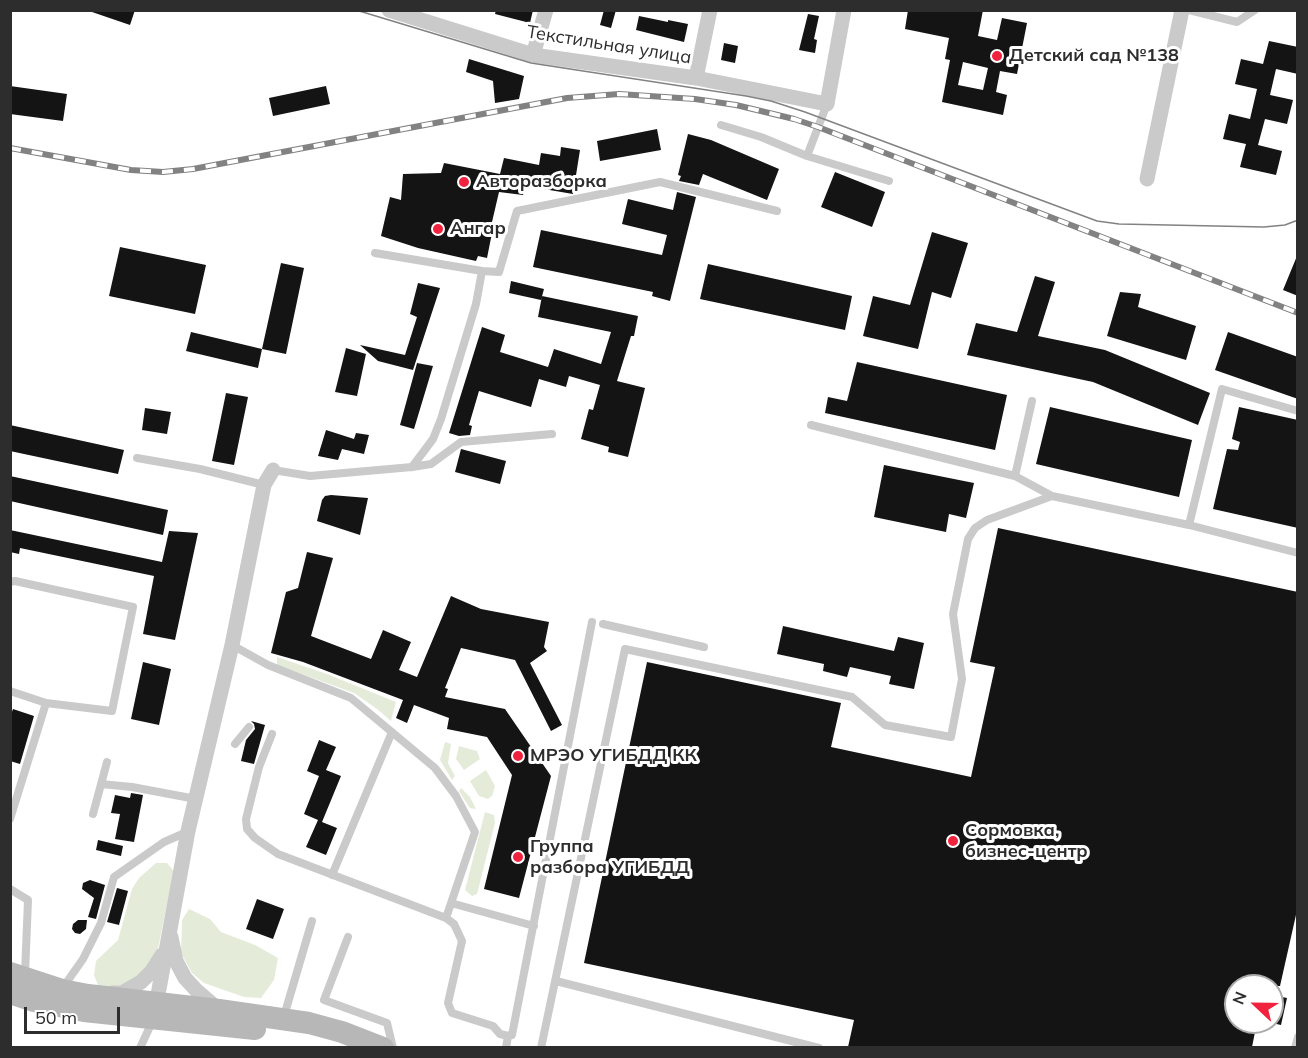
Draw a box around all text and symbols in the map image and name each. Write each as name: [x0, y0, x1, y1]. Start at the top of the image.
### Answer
street label: Текстильная улица: [525, 21, 693, 69]
place label: Детский сад №138: [1009, 45, 1179, 67]
marker: Детский сад №138: [990, 49, 1004, 63]
place label: Авторазборка: [476, 171, 607, 193]
marker: Авторазборка: [457, 175, 471, 189]
place label: Ангар: [450, 218, 506, 240]
marker: Ангар: [431, 222, 445, 236]
place label: МРЭО УГИБДД КК: [530, 745, 697, 767]
marker: МРЭО УГИБДД КК: [511, 749, 525, 763]
place label: Сормовка, бизнес-центр: [965, 820, 1088, 862]
marker: Сормовка, бизнес-центр: [946, 834, 960, 848]
place label: Группа разбора УГИБДД: [530, 836, 690, 878]
marker: Группа разбора УГИБДД: [511, 850, 525, 864]
north arrow: [1224, 974, 1284, 1034]
text: N: [1228, 989, 1251, 1007]
scale bar: [27, 995, 123, 1033]
text: 50 m: [35, 1006, 77, 1029]

